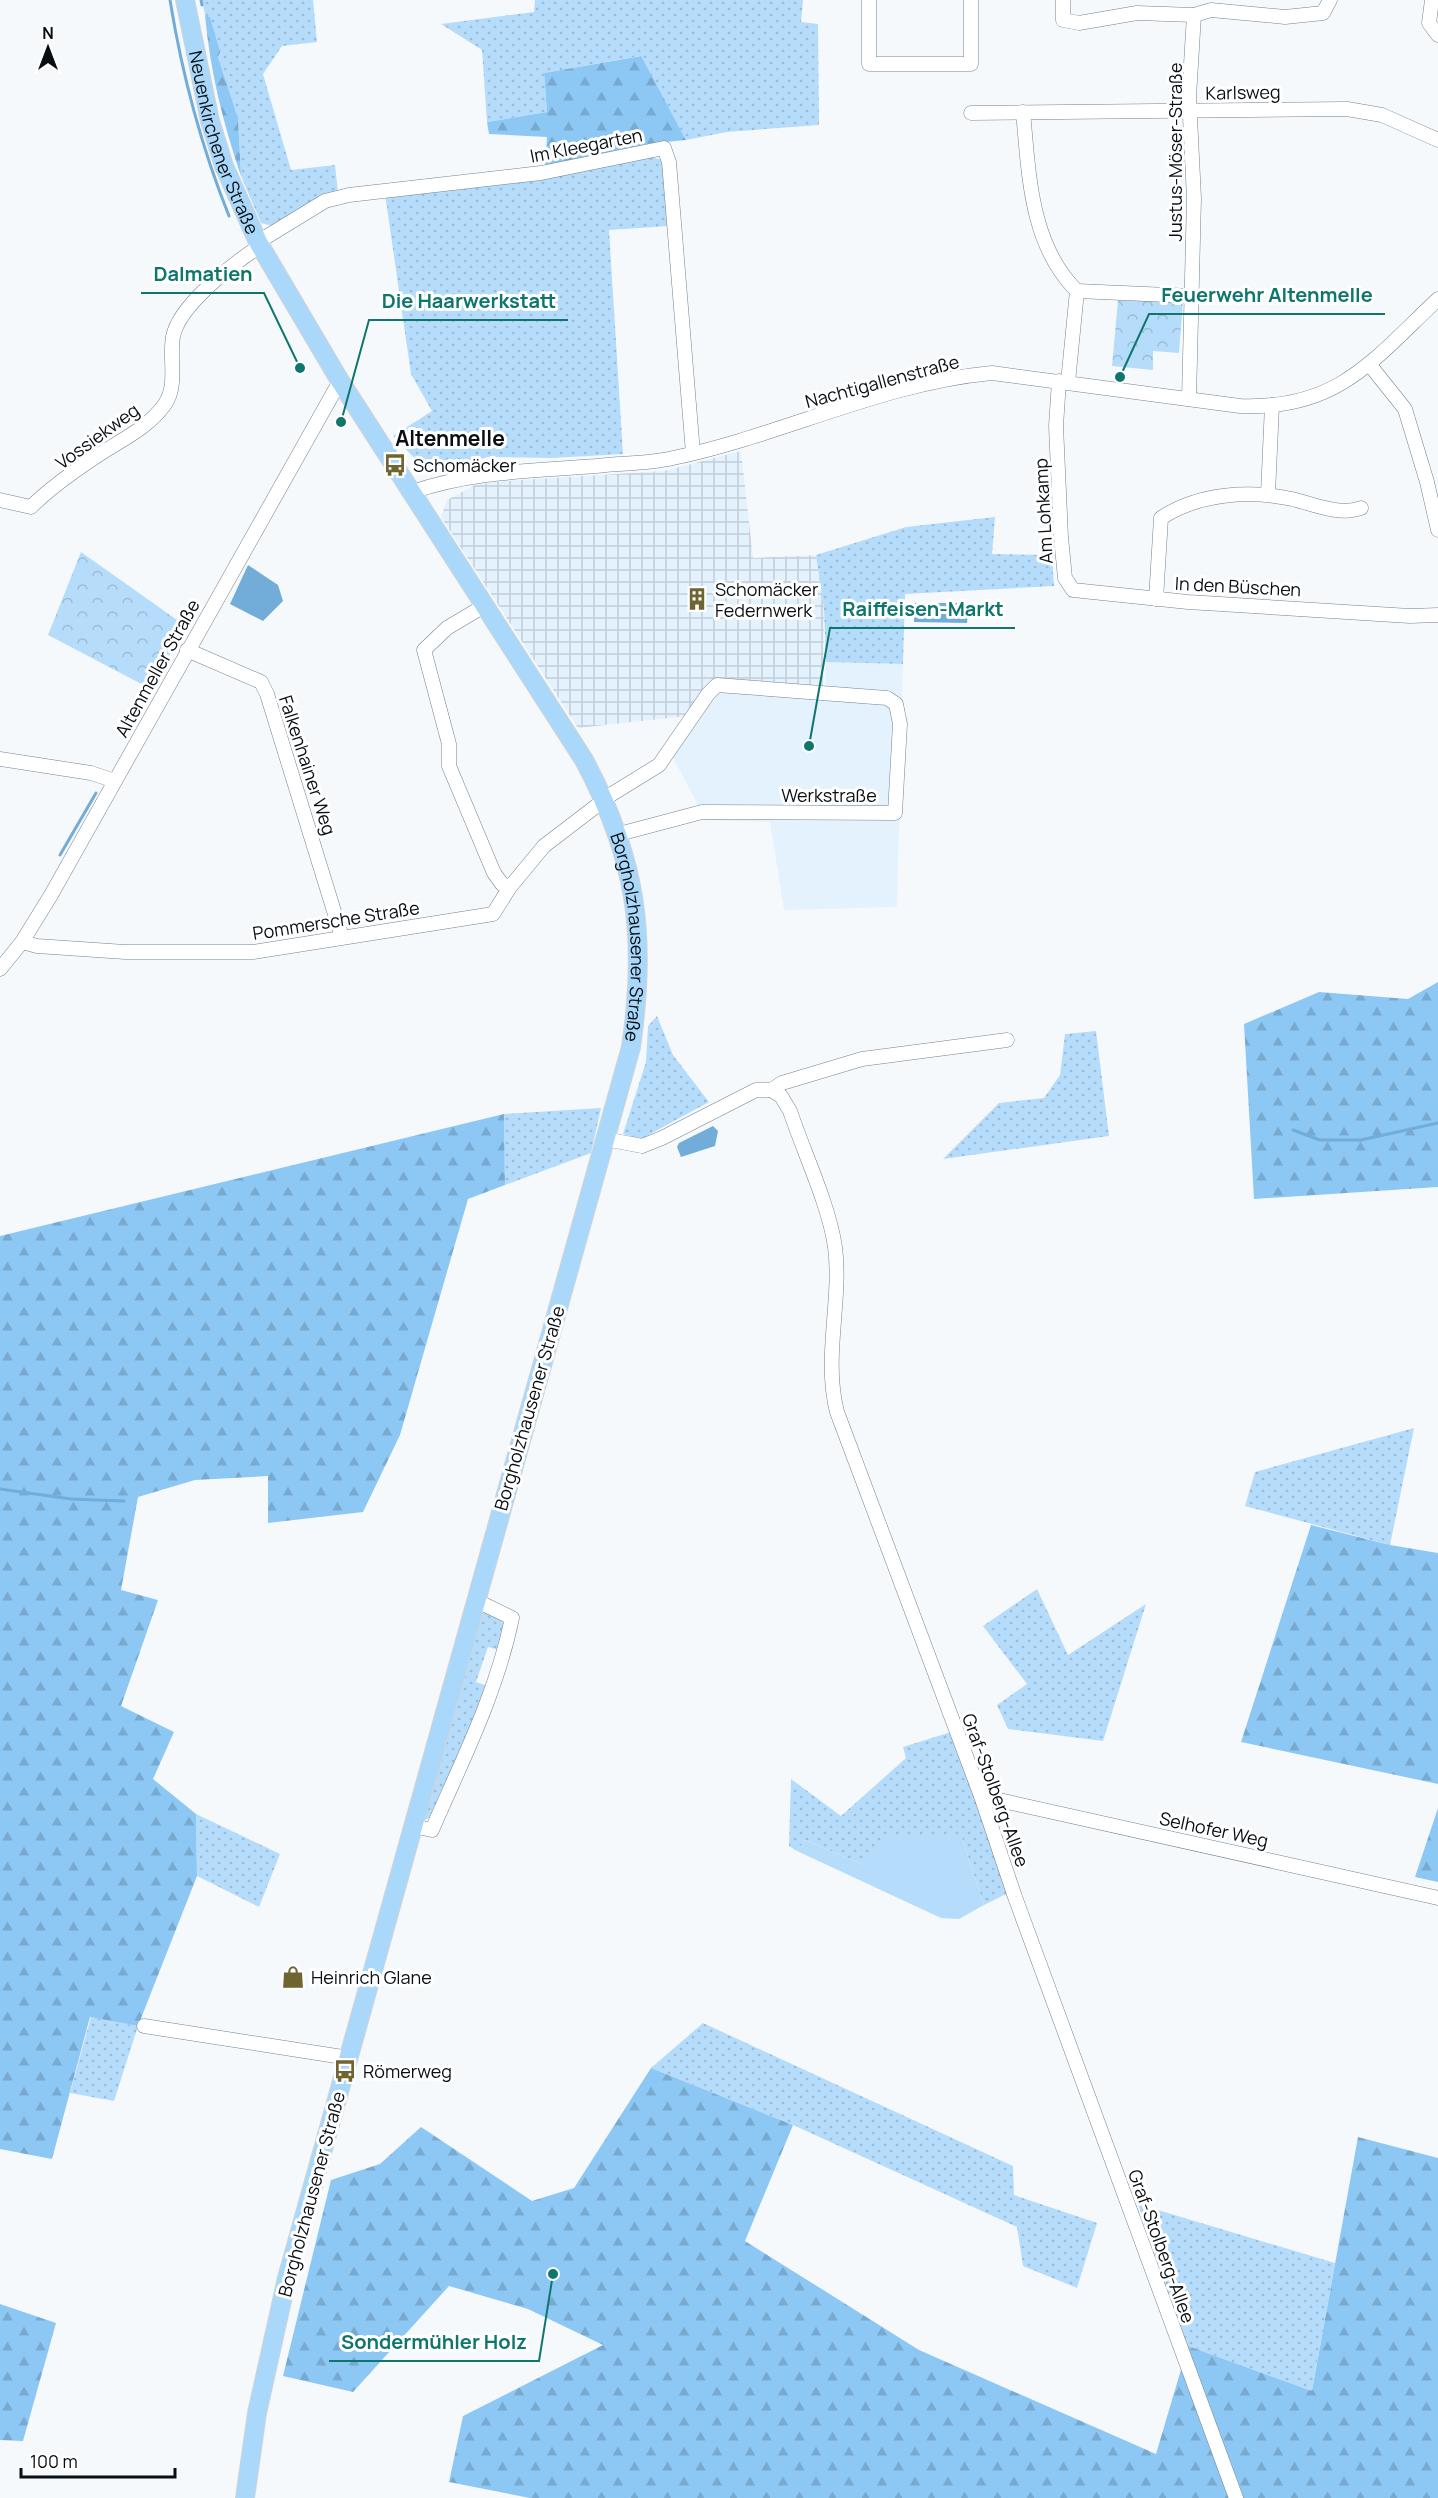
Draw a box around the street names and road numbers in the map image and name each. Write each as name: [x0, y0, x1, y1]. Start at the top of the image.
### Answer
street label: Neuenkirchener Straße: [184, 49, 265, 238]
street label: Justus-Möser-Straße: [1163, 63, 1187, 241]
street label: Karlsweg: [1205, 79, 1281, 105]
street label: Im Kleegarten: [528, 122, 644, 168]
street label: Nachtigallenstraße: [802, 349, 962, 413]
street label: Vossiekweg: [50, 398, 144, 474]
street label: Am Lohkamp: [1028, 458, 1058, 564]
street label: In den Büschen: [1174, 571, 1302, 601]
street label: Altenmeller Straße: [109, 595, 205, 741]
street label: Falkenhainer Weg: [274, 692, 342, 838]
street label: Werkstraße: [781, 783, 877, 807]
street label: Borgholzhausener Straße: [605, 829, 650, 1043]
street label: Pommersche Straße: [251, 895, 421, 945]
street label: Borgholzhausener Straße: [488, 1303, 570, 1513]
street label: Graf-Stolberg-Allee: [957, 1710, 1035, 1870]
street label: Selhofer Weg: [1157, 1806, 1271, 1852]
street label: Borgholzhausener Straße: [272, 2089, 350, 2299]
street label: Graf-Stolberg-Allee: [1123, 2166, 1201, 2326]

